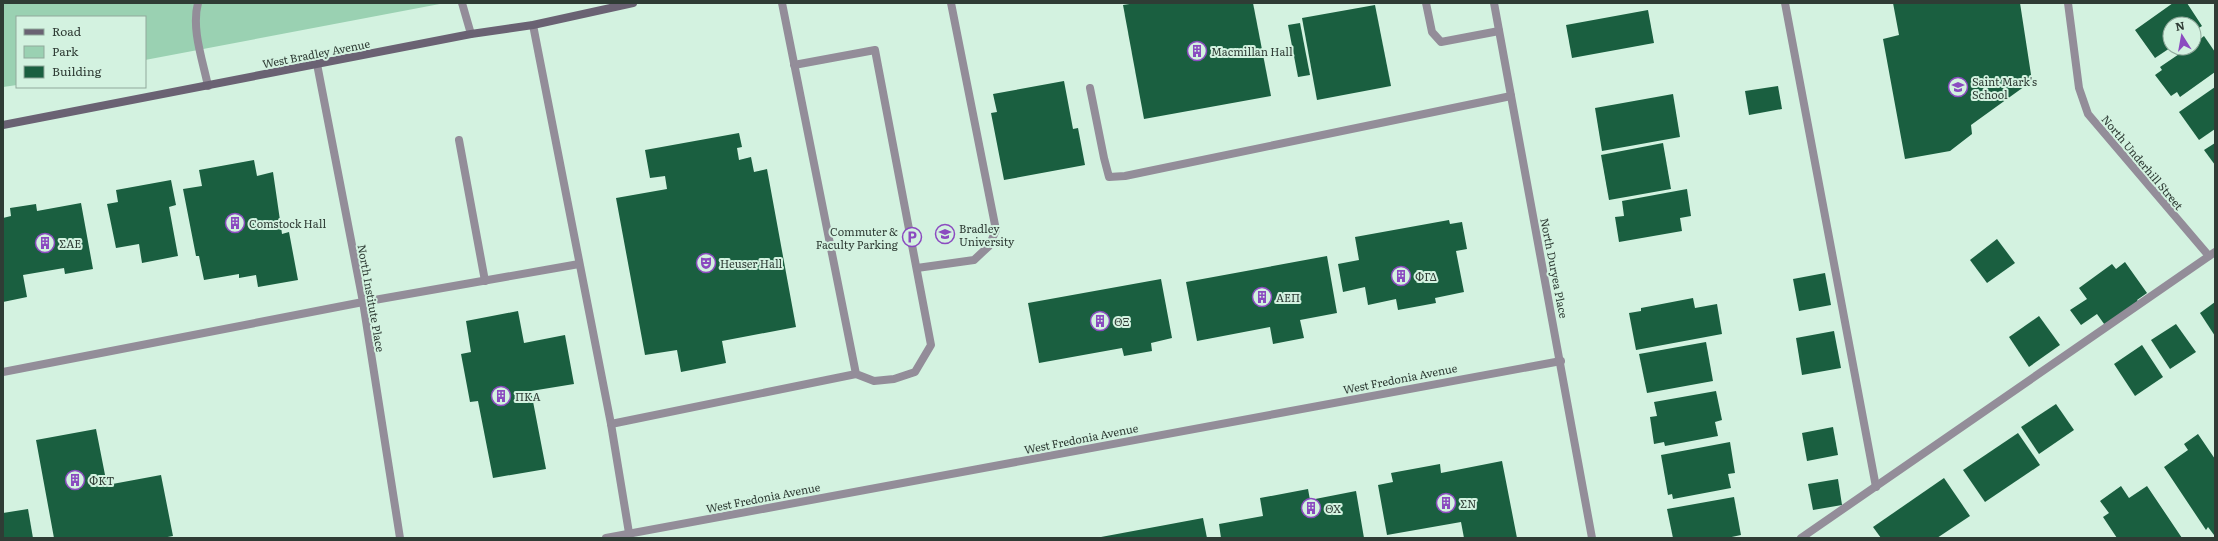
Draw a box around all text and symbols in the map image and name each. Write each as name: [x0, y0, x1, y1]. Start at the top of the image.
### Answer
legend: [16, 16, 146, 88]
north arrow: [2162, 16, 2202, 56]
text: N: [2174, 16, 2186, 34]
text: Road: [52, 22, 82, 40]
street label: West Bradley Avenue: [261, 35, 372, 71]
building icon: Macmillan Hall: [1186, 40, 1208, 62]
text: Park: [52, 42, 79, 60]
place label: Macmillan Hall: [1211, 43, 1293, 59]
text: Building: [52, 62, 102, 80]
place label: Saint Mark's School: [1972, 73, 2037, 102]
school or university icon: Saint Mark's School: [1947, 76, 1969, 98]
street label: North Underhill Street: [2099, 111, 2188, 213]
building icon: Comstock Hall: [224, 212, 246, 234]
place label: Comstock Hall: [249, 215, 326, 231]
street label: North Duryea Place: [1537, 216, 1573, 320]
place label: Bradley University: [959, 220, 1015, 249]
place label: Commuter & Faculty Parking: [816, 223, 899, 252]
school or university icon: Bradley University: [934, 223, 956, 245]
parking icon: Commuter & Faculty Parking: [901, 226, 923, 248]
building icon: ΣΑΕ: [34, 232, 56, 254]
place label: ΣΑΕ: [59, 235, 81, 251]
street label: North Institute Place: [355, 243, 389, 353]
theatre icon: Heuser Hall: [695, 252, 717, 274]
place label: Heuser Hall: [720, 255, 783, 271]
building icon: ΦΓΔ: [1390, 265, 1412, 287]
place label: ΦΓΔ: [1415, 268, 1437, 284]
building icon: ΑΕΠ: [1251, 286, 1273, 308]
place label: ΑΕΠ: [1276, 289, 1300, 305]
building icon: ΘΞ: [1089, 310, 1111, 332]
place label: ΘΞ: [1114, 313, 1130, 329]
street label: West Fredonia Avenue: [1342, 359, 1459, 397]
building icon: ΠΚΑ: [490, 385, 512, 407]
place label: ΠΚΑ: [515, 388, 541, 404]
street label: West Fredonia Avenue: [1023, 419, 1140, 457]
building icon: ΦΚΤ: [64, 469, 86, 491]
place label: ΦΚΤ: [89, 472, 114, 488]
street label: West Fredonia Avenue: [705, 478, 822, 516]
building icon: ΣΝ: [1435, 492, 1457, 514]
place label: ΣΝ: [1460, 495, 1476, 511]
building icon: ΘΧ: [1300, 497, 1322, 519]
place label: ΘΧ: [1325, 500, 1341, 516]

